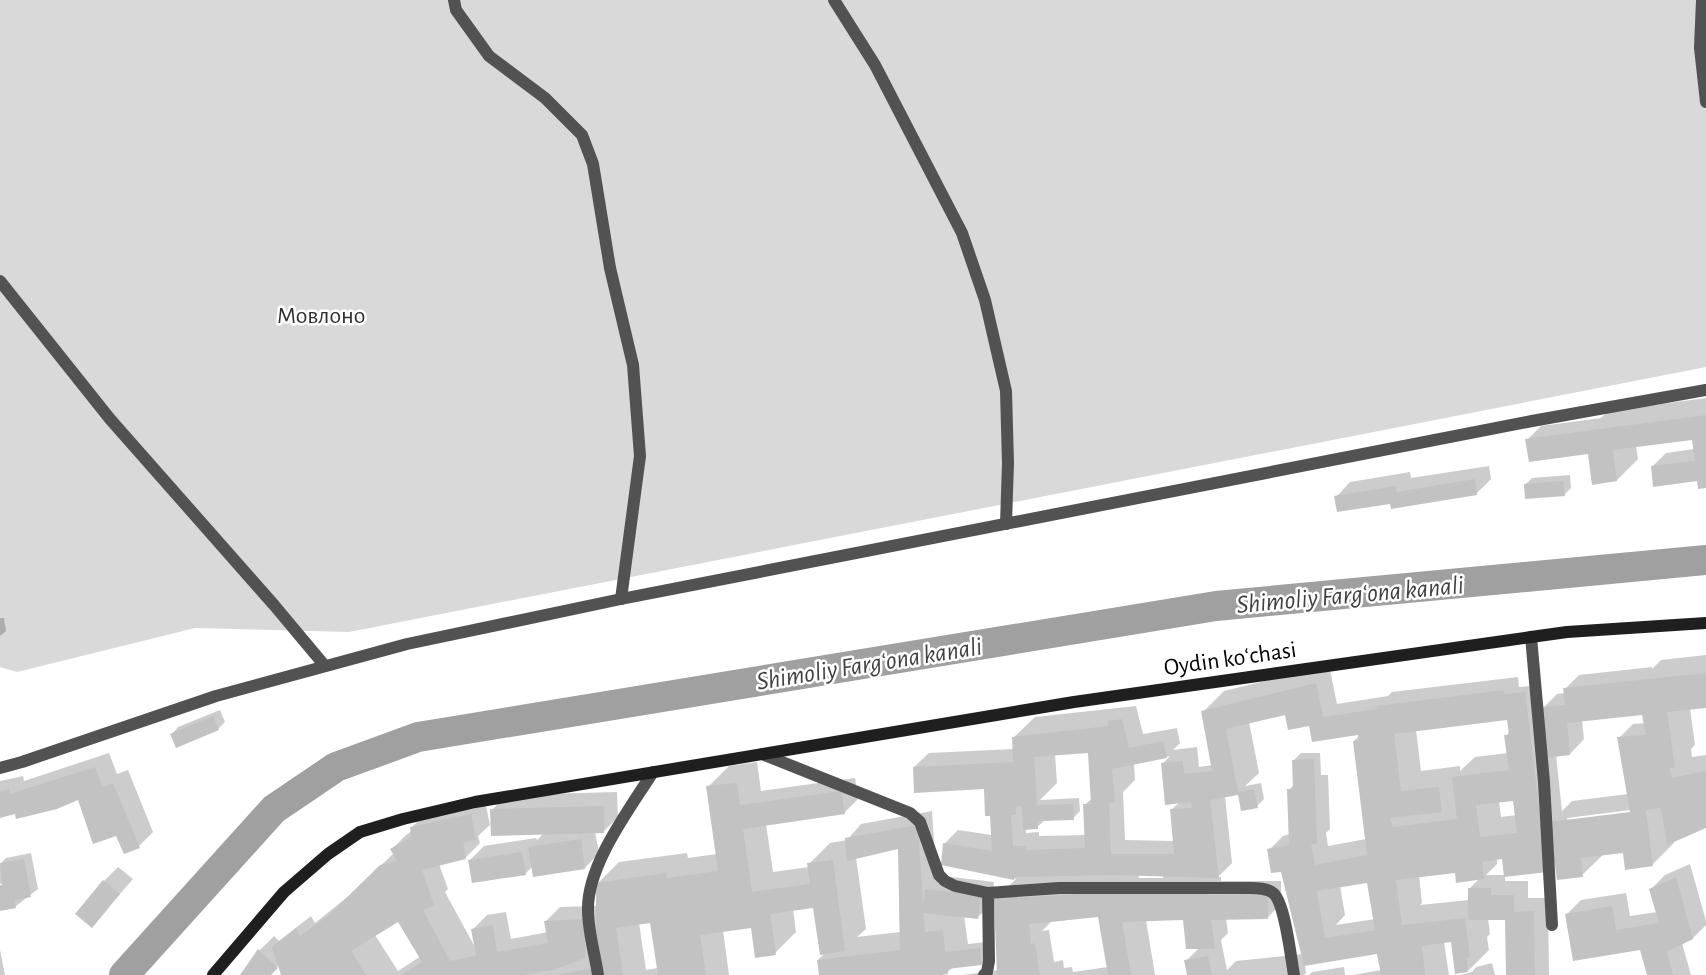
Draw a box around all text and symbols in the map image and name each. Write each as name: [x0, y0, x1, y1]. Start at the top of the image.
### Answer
park label: Мовлоно: [277, 304, 365, 328]
water label: Shimoliy Fargʻona kanali: [1236, 572, 1465, 618]
water label: Shimoliy Fargʻona kanali: [755, 633, 984, 695]
street label: Oydin koʻchasi: [1162, 638, 1298, 680]

